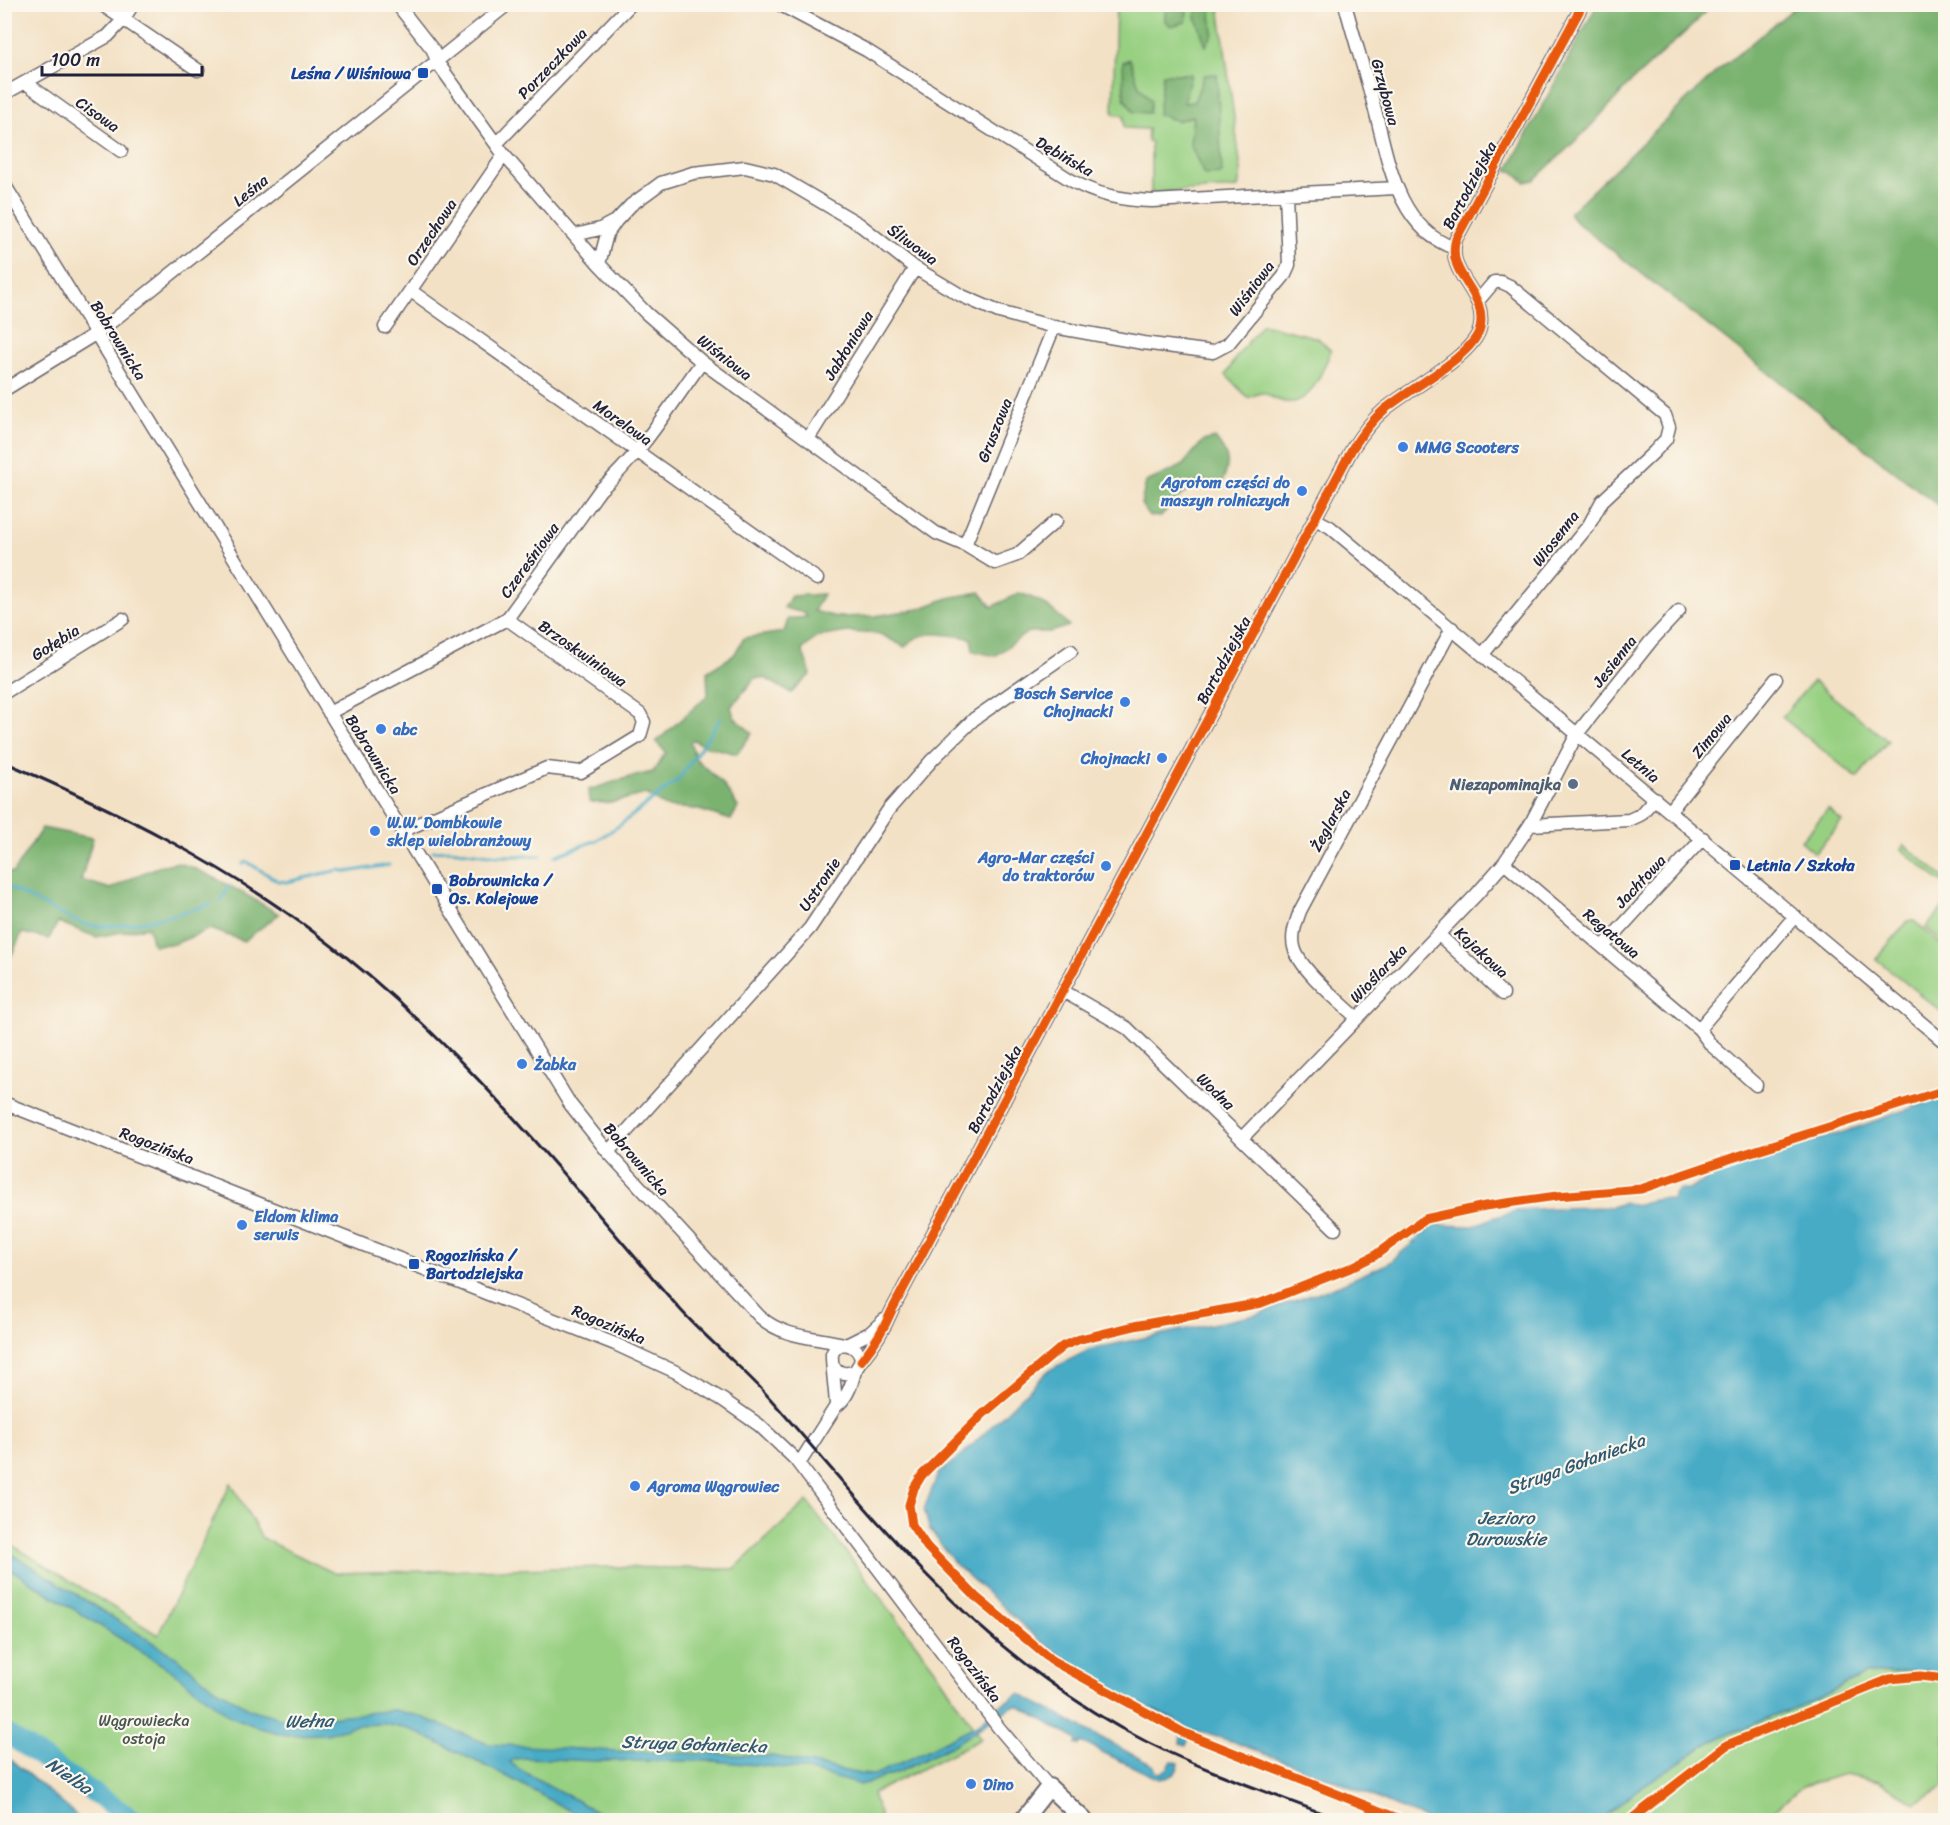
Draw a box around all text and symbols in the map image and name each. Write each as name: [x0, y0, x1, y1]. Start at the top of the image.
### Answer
street label: Porzeczkowa: [510, 20, 595, 106]
scale bar: [42, 39, 202, 77]
text: 100 m: [51, 44, 100, 76]
street label: Grzybowa: [1363, 55, 1409, 130]
place label: Leśna / Wiśniowa: [291, 59, 411, 88]
marker: Leśna / Wiśniowa: [416, 66, 430, 80]
street label: Cisowa: [69, 88, 126, 140]
street label: Dębińska: [1030, 128, 1100, 185]
street label: Bartodziejska: [1434, 135, 1505, 235]
street label: Leśna: [226, 166, 276, 214]
street label: Orzechowa: [398, 193, 465, 272]
street label: Śliwowa: [881, 216, 944, 273]
street label: Wiśniowa: [1221, 254, 1282, 323]
street label: Bobrownicka: [82, 294, 155, 386]
street label: Jabłoniowa: [815, 304, 882, 387]
street label: Wiśniowa: [690, 326, 759, 389]
street label: Morelowa: [587, 391, 659, 454]
street label: Gruszowa: [968, 394, 1021, 467]
place label: MMG Scooters: [1414, 433, 1519, 462]
marker: MMG Scooters: [1396, 440, 1410, 454]
place label: Agrotom części do maszyn rolniczych: [1160, 468, 1291, 515]
marker: Agrotom części do maszyn rolniczych: [1295, 484, 1309, 498]
street label: Wiosenna: [1524, 504, 1587, 573]
street label: Czereśniowa: [492, 515, 568, 605]
street label: Bartodziejska: [1188, 610, 1259, 710]
street label: Brzoskwiniowa: [532, 612, 634, 695]
street label: Gołębia: [25, 616, 85, 669]
street label: Jesienna: [1584, 629, 1644, 695]
place label: Bosch Service Chojnacki: [1014, 679, 1114, 726]
marker: Bosch Service Chojnacki: [1118, 695, 1132, 709]
street label: Zimowa: [1684, 706, 1739, 765]
street label: Bobrownicka: [337, 708, 410, 800]
place label: abc: [392, 715, 418, 744]
marker: abc: [374, 722, 388, 736]
street label: Letnia: [1615, 740, 1667, 791]
place label: Chojnacki: [1080, 744, 1151, 773]
marker: Chojnacki: [1155, 751, 1169, 765]
place label: Niezapominajka: [1449, 770, 1561, 799]
marker: Niezapominajka: [1566, 777, 1580, 791]
street label: Żeglarska: [1302, 783, 1359, 857]
place label: W.W. Dombkowie sklep wielobranżowy: [386, 808, 532, 855]
marker: W.W. Dombkowie sklep wielobranżowy: [368, 824, 382, 838]
place label: Agro-Mar części do traktorów: [977, 843, 1096, 890]
street label: Jachtowa: [1607, 847, 1673, 916]
street label: Ustronie: [791, 851, 848, 917]
place label: Letnia / Szkoła: [1747, 851, 1855, 880]
marker: Letnia / Szkoła: [1728, 858, 1742, 872]
marker: Agro-Mar części do traktorów: [1099, 859, 1113, 873]
place label: Bobrownicka / Os. Kolejowe: [448, 866, 553, 913]
marker: Bobrownicka / Os. Kolejowe: [430, 882, 444, 896]
street label: Regatowa: [1576, 900, 1647, 966]
street label: Kajakowa: [1447, 919, 1516, 986]
street label: Wioślarska: [1342, 936, 1415, 1010]
street label: Bartodziejska: [959, 1039, 1030, 1139]
place label: Żabka: [533, 1050, 577, 1079]
marker: Żabka: [515, 1057, 529, 1071]
street label: Wodna: [1189, 1065, 1243, 1118]
street label: Bobrownicka: [596, 1116, 677, 1203]
street label: Rogozińska: [115, 1118, 198, 1173]
place label: Eldom klima serwis: [253, 1202, 339, 1249]
marker: Eldom klima serwis: [235, 1218, 249, 1232]
place label: Rogozińska / Bartodziejska: [425, 1241, 524, 1288]
marker: Rogozińska / Bartodziejska: [407, 1257, 421, 1271]
street label: Rogozińska: [567, 1296, 650, 1353]
water label: Struga Gołaniecka: [1502, 1424, 1651, 1504]
place label: Agroma Wągrowiec: [646, 1472, 780, 1501]
marker: Agroma Wągrowiec: [628, 1479, 642, 1493]
water label: Jezioro Durowskie: [1466, 1502, 1548, 1555]
street label: Rogozińska: [940, 1630, 1010, 1709]
water label: Wełna: [285, 1705, 335, 1737]
park label: Wągrowiecka ostoja: [99, 1706, 189, 1753]
water label: Struga Gołaniecka: [621, 1725, 769, 1763]
water label: Nielba: [39, 1749, 100, 1804]
place label: Dino: [983, 1770, 1015, 1799]
marker: Dino: [964, 1777, 978, 1791]

